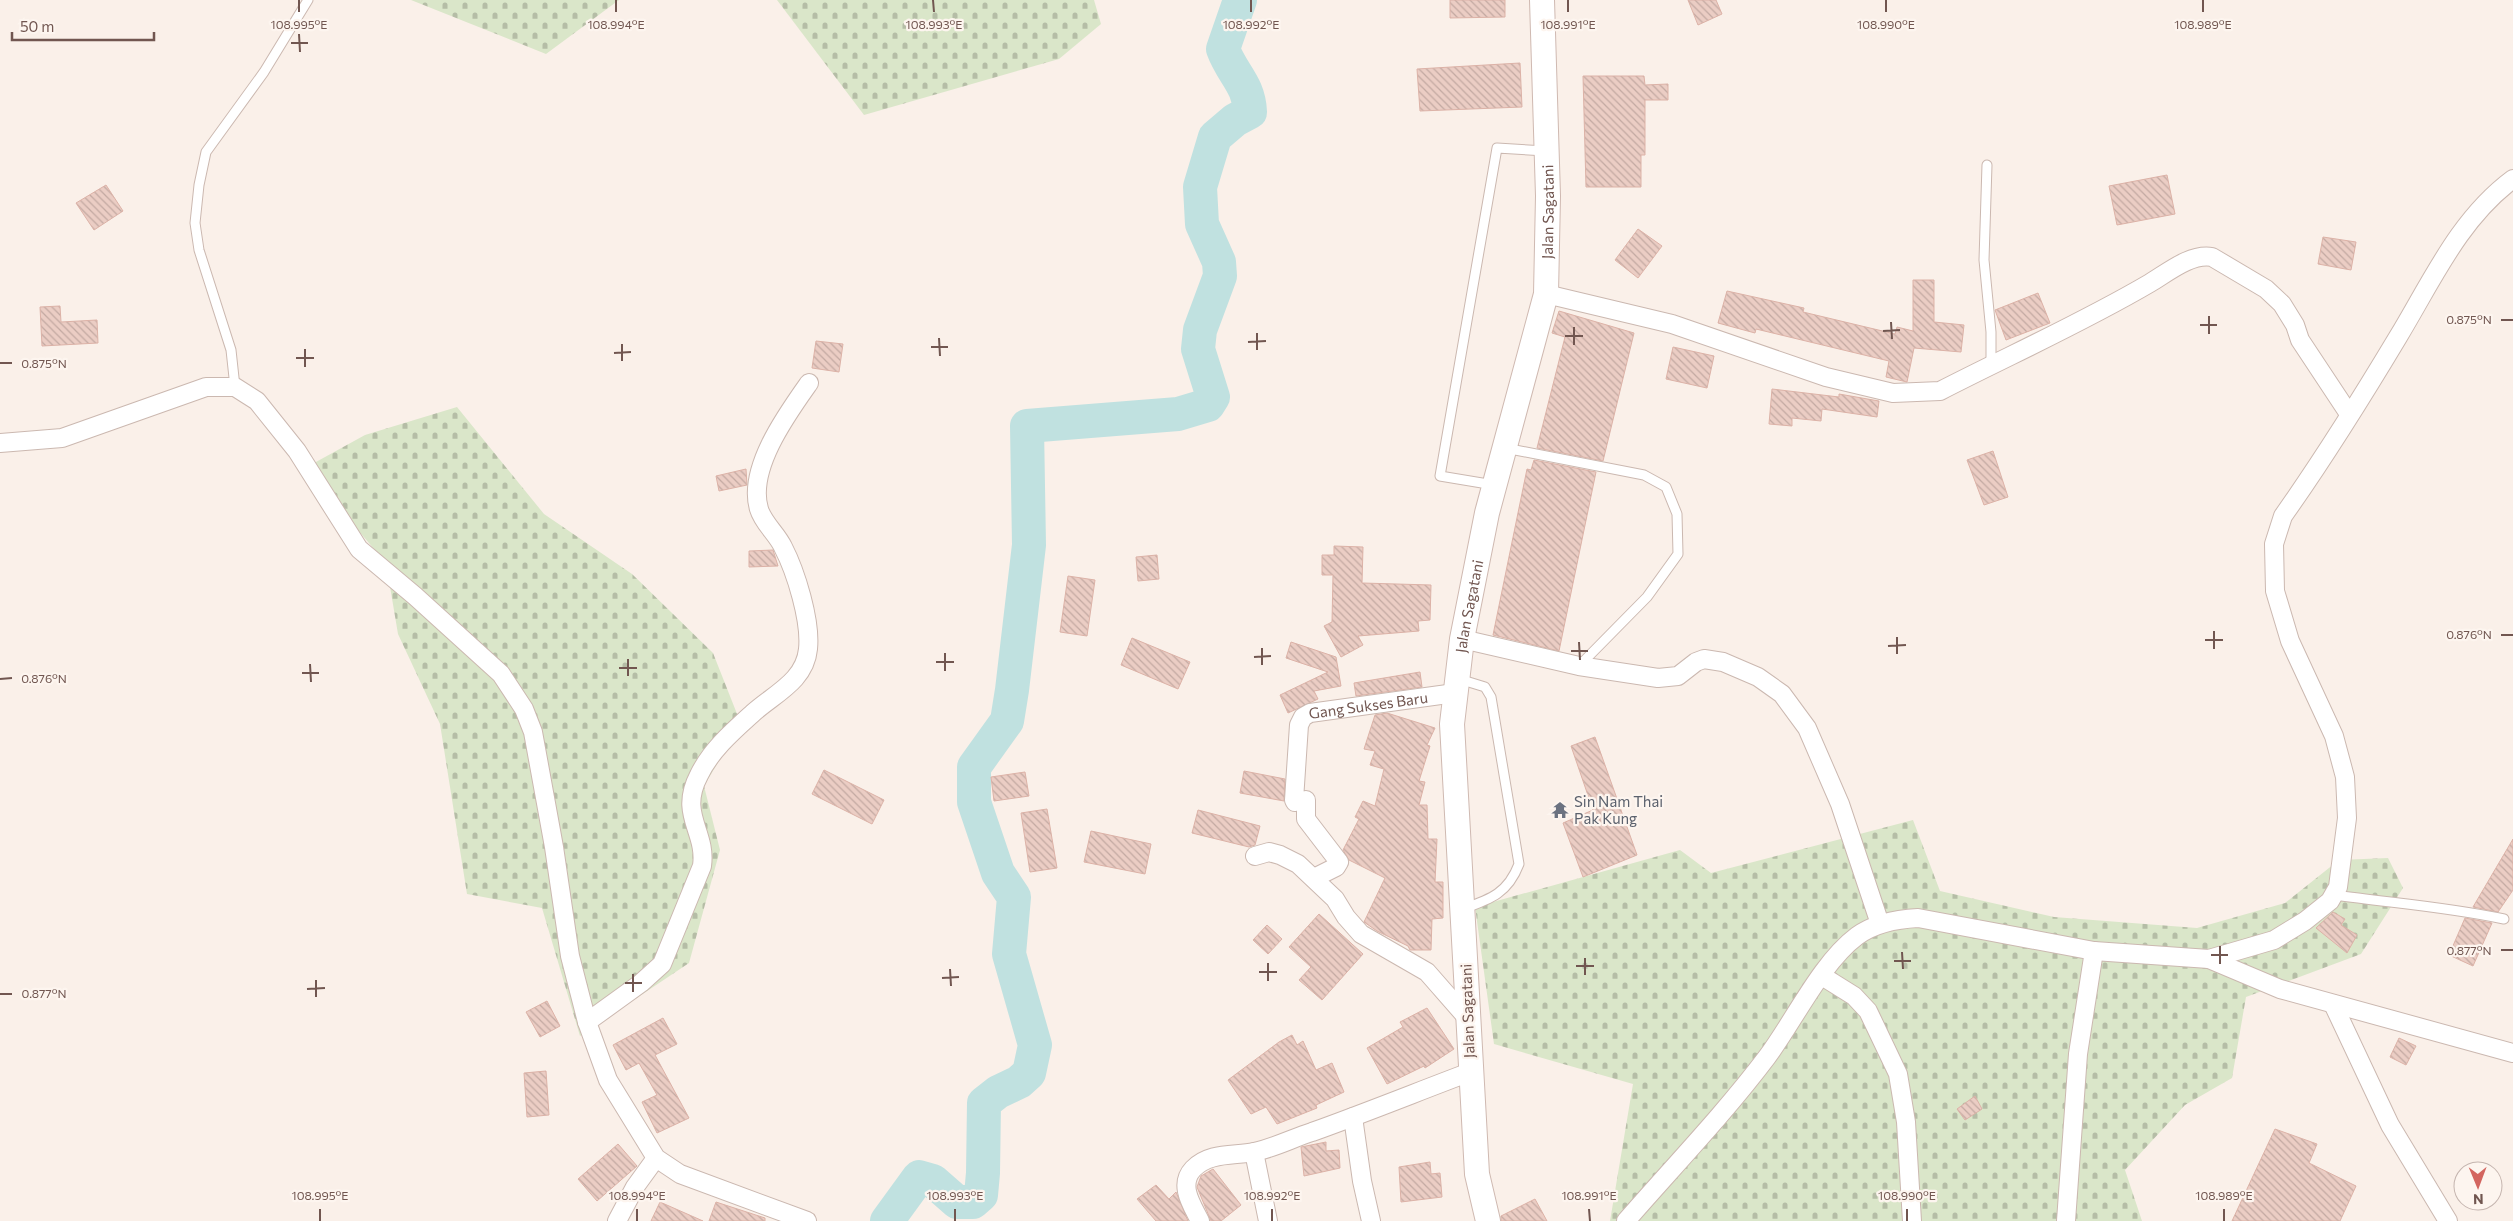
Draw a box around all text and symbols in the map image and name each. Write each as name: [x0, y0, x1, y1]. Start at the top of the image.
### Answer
scale bar: [12, 10, 155, 42]
text: 50 m: [20, 17, 54, 35]
text: 108.995°E: [271, 17, 327, 31]
text: 108.994°E: [587, 17, 645, 31]
text: 108.993°E: [906, 17, 962, 31]
text: 108.992°E: [1223, 17, 1279, 31]
text: 108.991°E: [1540, 17, 1596, 31]
text: 108.990°E: [1857, 17, 1915, 31]
text: 108.989°E: [2174, 17, 2232, 31]
street label: Jalan Sagatani: [1538, 164, 1557, 259]
text: 0.875°N: [2446, 312, 2492, 326]
text: 0.875°N: [21, 356, 67, 370]
street label: Jalan Sagatani: [1451, 558, 1487, 654]
text: 0.876°N: [2446, 627, 2492, 641]
text: 0.876°N: [21, 671, 67, 685]
street label: Gang Sukses Baru: [1307, 688, 1429, 722]
place label: Sin Nam Thai Pak Kung: [1574, 792, 1663, 827]
temple icon: Sin Nam Thai Pak Kung: [1550, 800, 1570, 820]
text: 0.877°N: [2447, 943, 2491, 957]
street label: Jalan Sagatani: [1456, 964, 1478, 1058]
text: 0.877°N: [22, 986, 66, 1000]
north arrow: [2453, 1161, 2503, 1211]
text: 108.995°E: [292, 1188, 348, 1202]
text: 108.994°E: [608, 1188, 666, 1202]
text: 108.993°E: [927, 1188, 983, 1202]
text: 108.992°E: [1244, 1188, 1300, 1202]
text: 108.991°E: [1561, 1188, 1617, 1202]
text: 108.990°E: [1878, 1188, 1936, 1202]
text: 108.989°E: [2195, 1188, 2253, 1202]
text: N: [2473, 1191, 2484, 1208]

